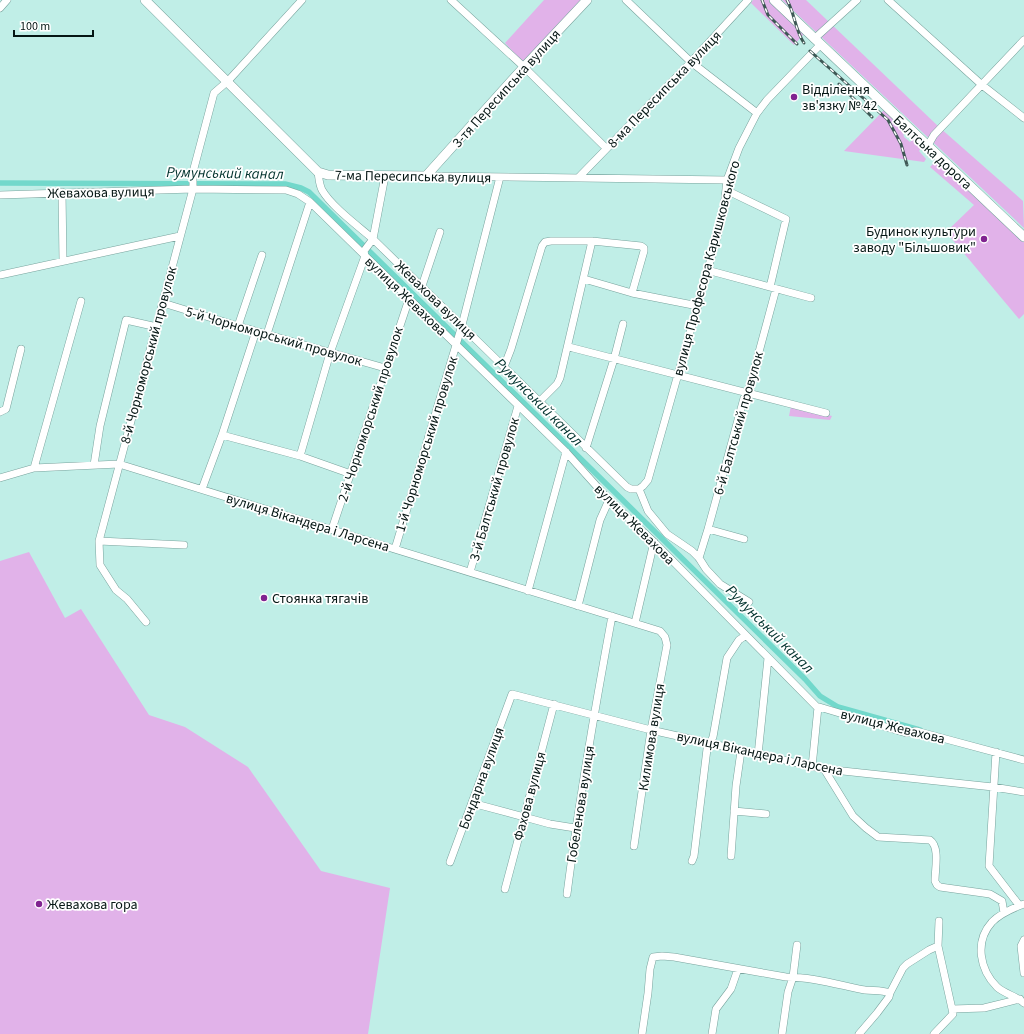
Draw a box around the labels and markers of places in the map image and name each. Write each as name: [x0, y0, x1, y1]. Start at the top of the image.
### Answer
place label: Відділення зв'язку № 42: [802, 80, 877, 116]
marker: Відділення зв'язку № 42: [789, 92, 799, 102]
place label: Будинок культури заводу "Більшовик": [853, 222, 976, 258]
marker: Будинок культури заводу "Більшовик": [979, 234, 989, 244]
place label: Стоянка тягачів: [272, 589, 368, 609]
marker: Стоянка тягачів: [259, 593, 269, 603]
place label: Жевахова гора: [47, 895, 138, 915]
marker: Жевахова гора: [34, 899, 44, 909]

